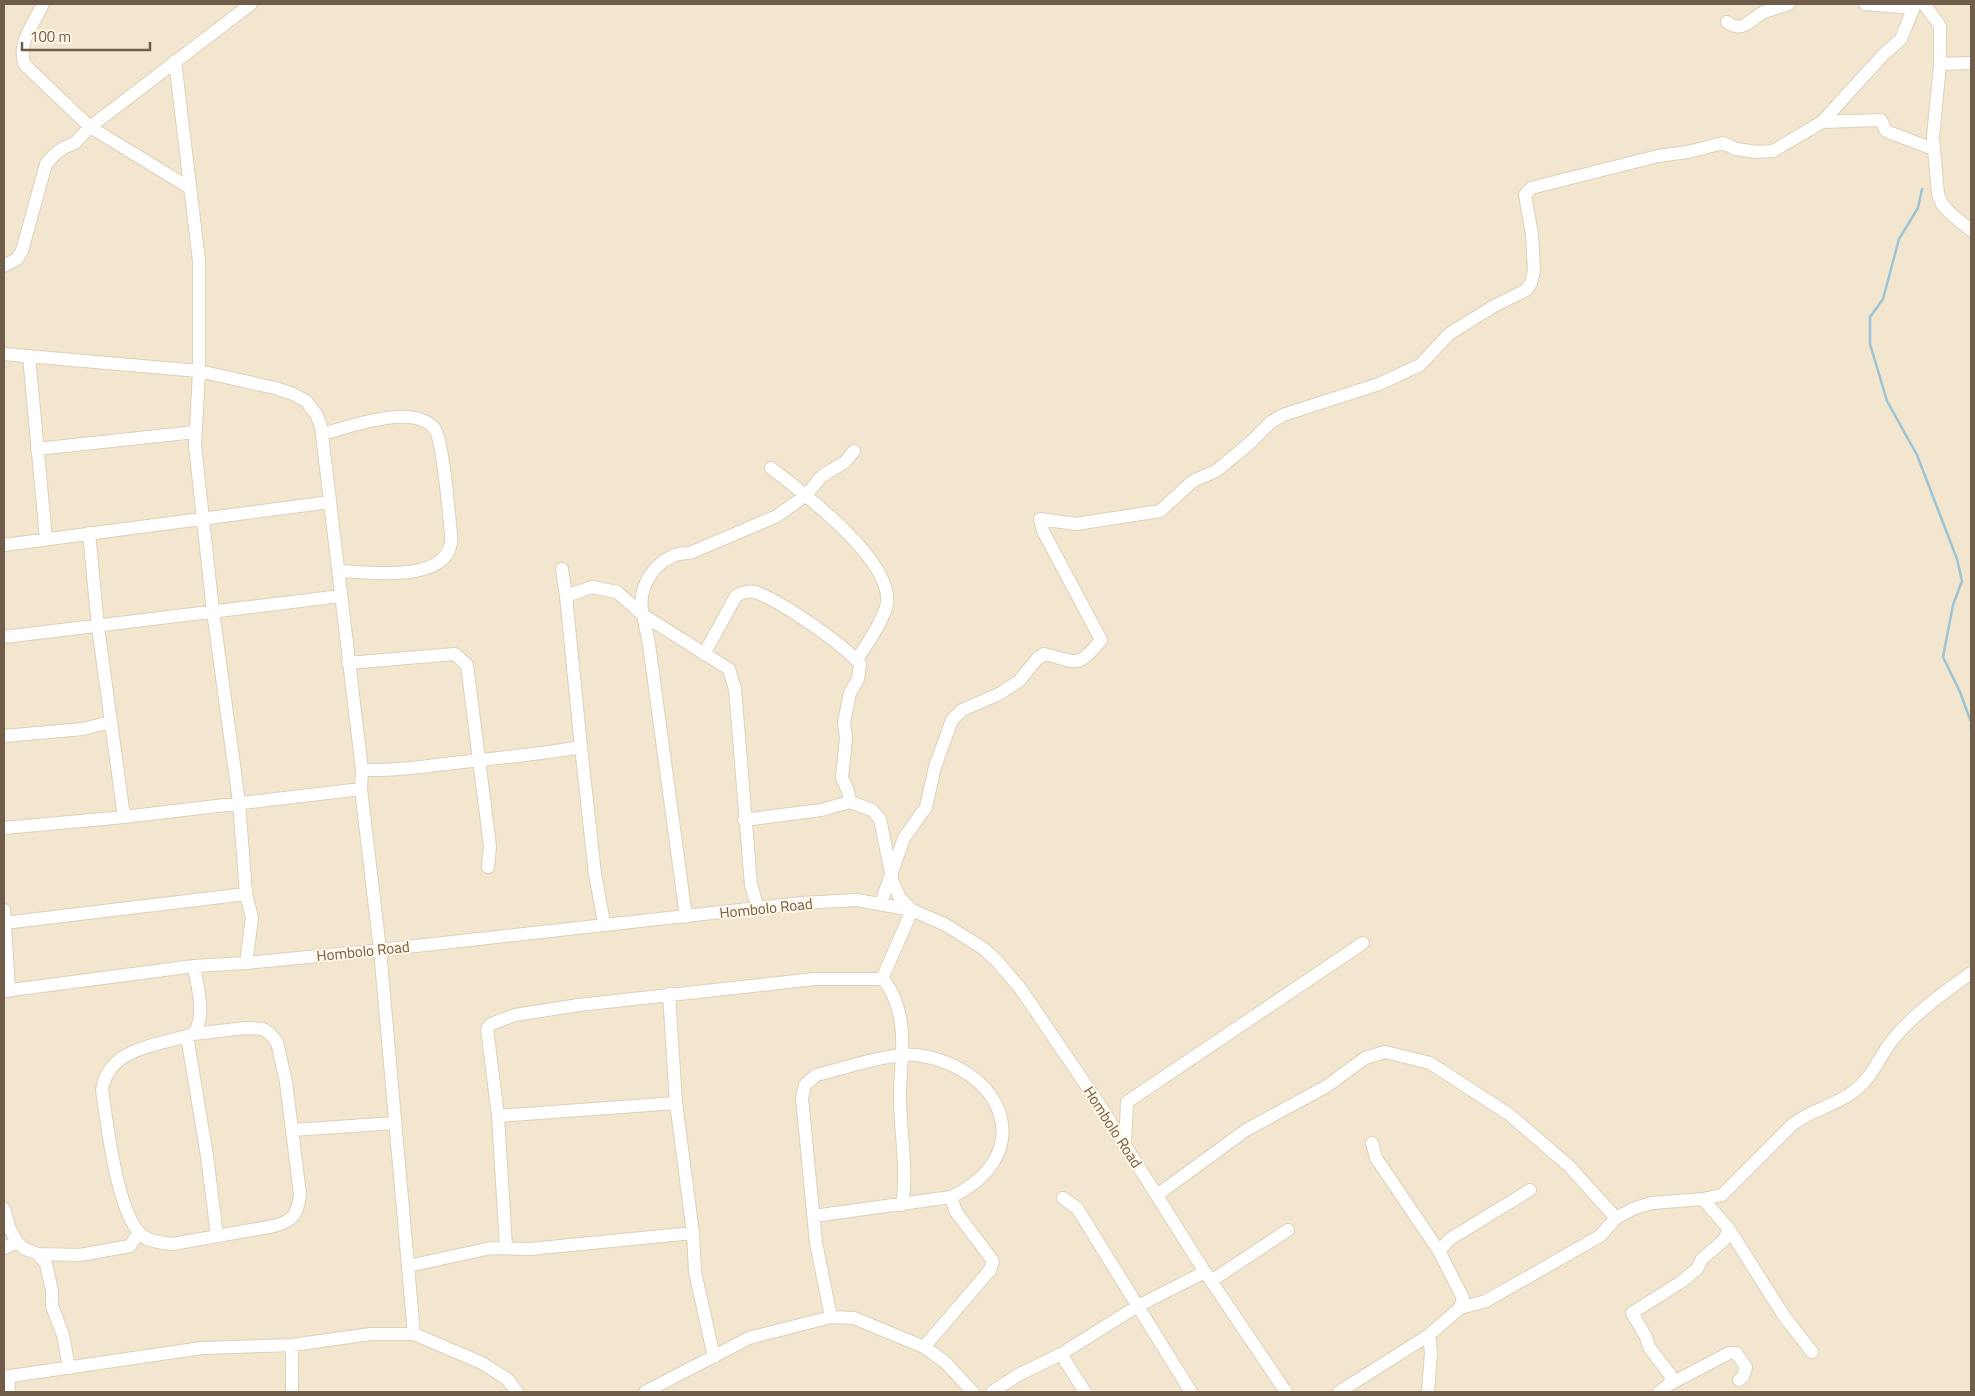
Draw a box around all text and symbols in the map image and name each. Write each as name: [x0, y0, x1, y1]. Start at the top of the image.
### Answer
scale bar: [22, 20, 150, 52]
text: 100 m: [30, 25, 71, 48]
street label: Hombolo Road: [718, 892, 814, 924]
street label: Hombolo Road: [315, 935, 411, 967]
street label: Hombolo Road: [1078, 1082, 1148, 1172]

